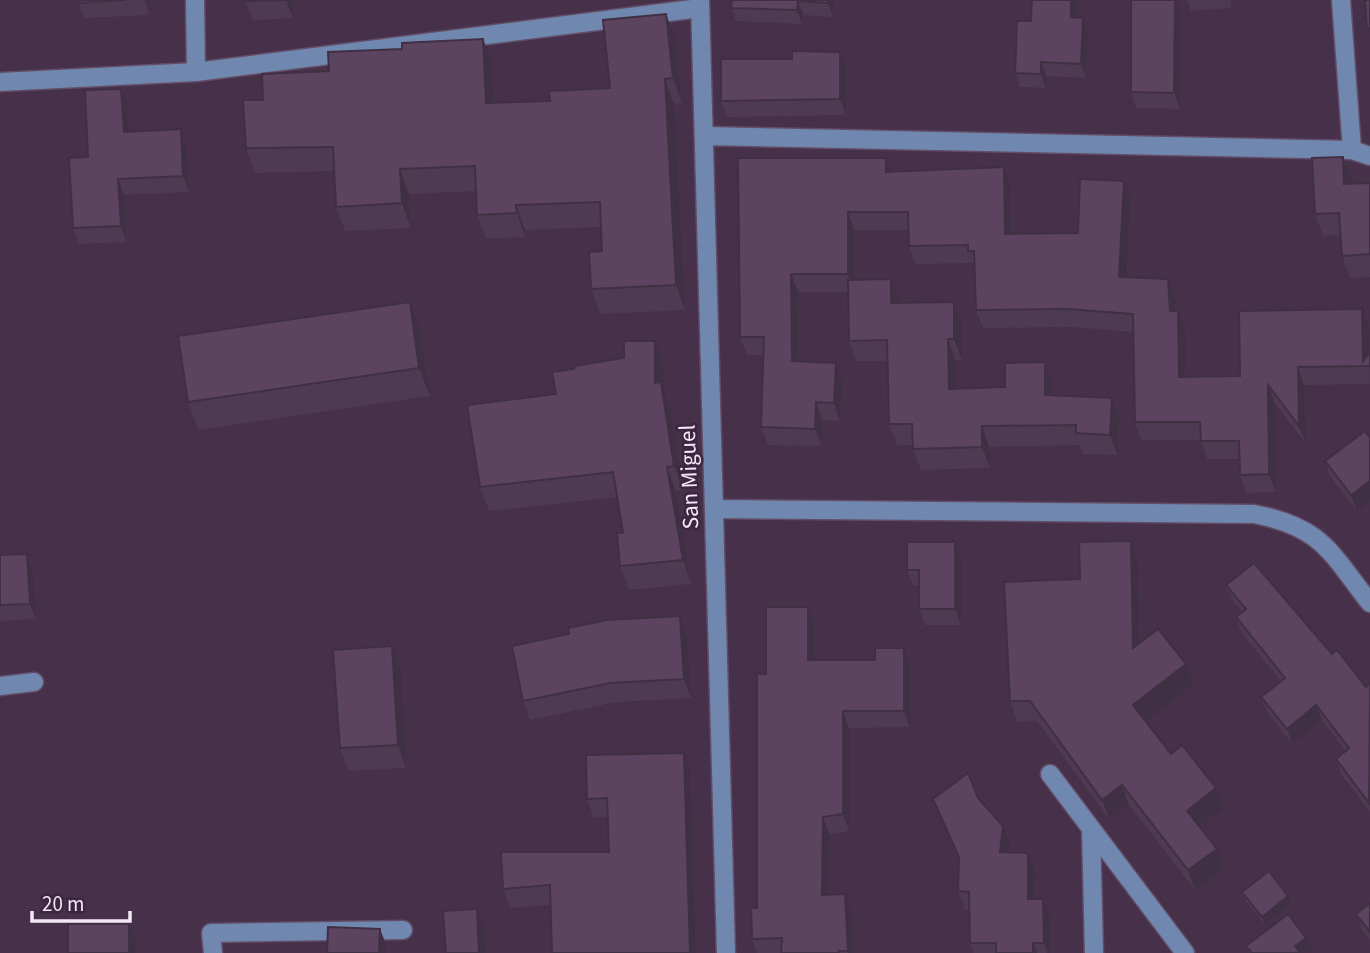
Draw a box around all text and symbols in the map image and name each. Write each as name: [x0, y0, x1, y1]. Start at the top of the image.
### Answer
street label: San Miguel: [671, 424, 707, 530]
scale bar: [32, 880, 130, 924]
text: 20 m: [42, 889, 84, 919]

